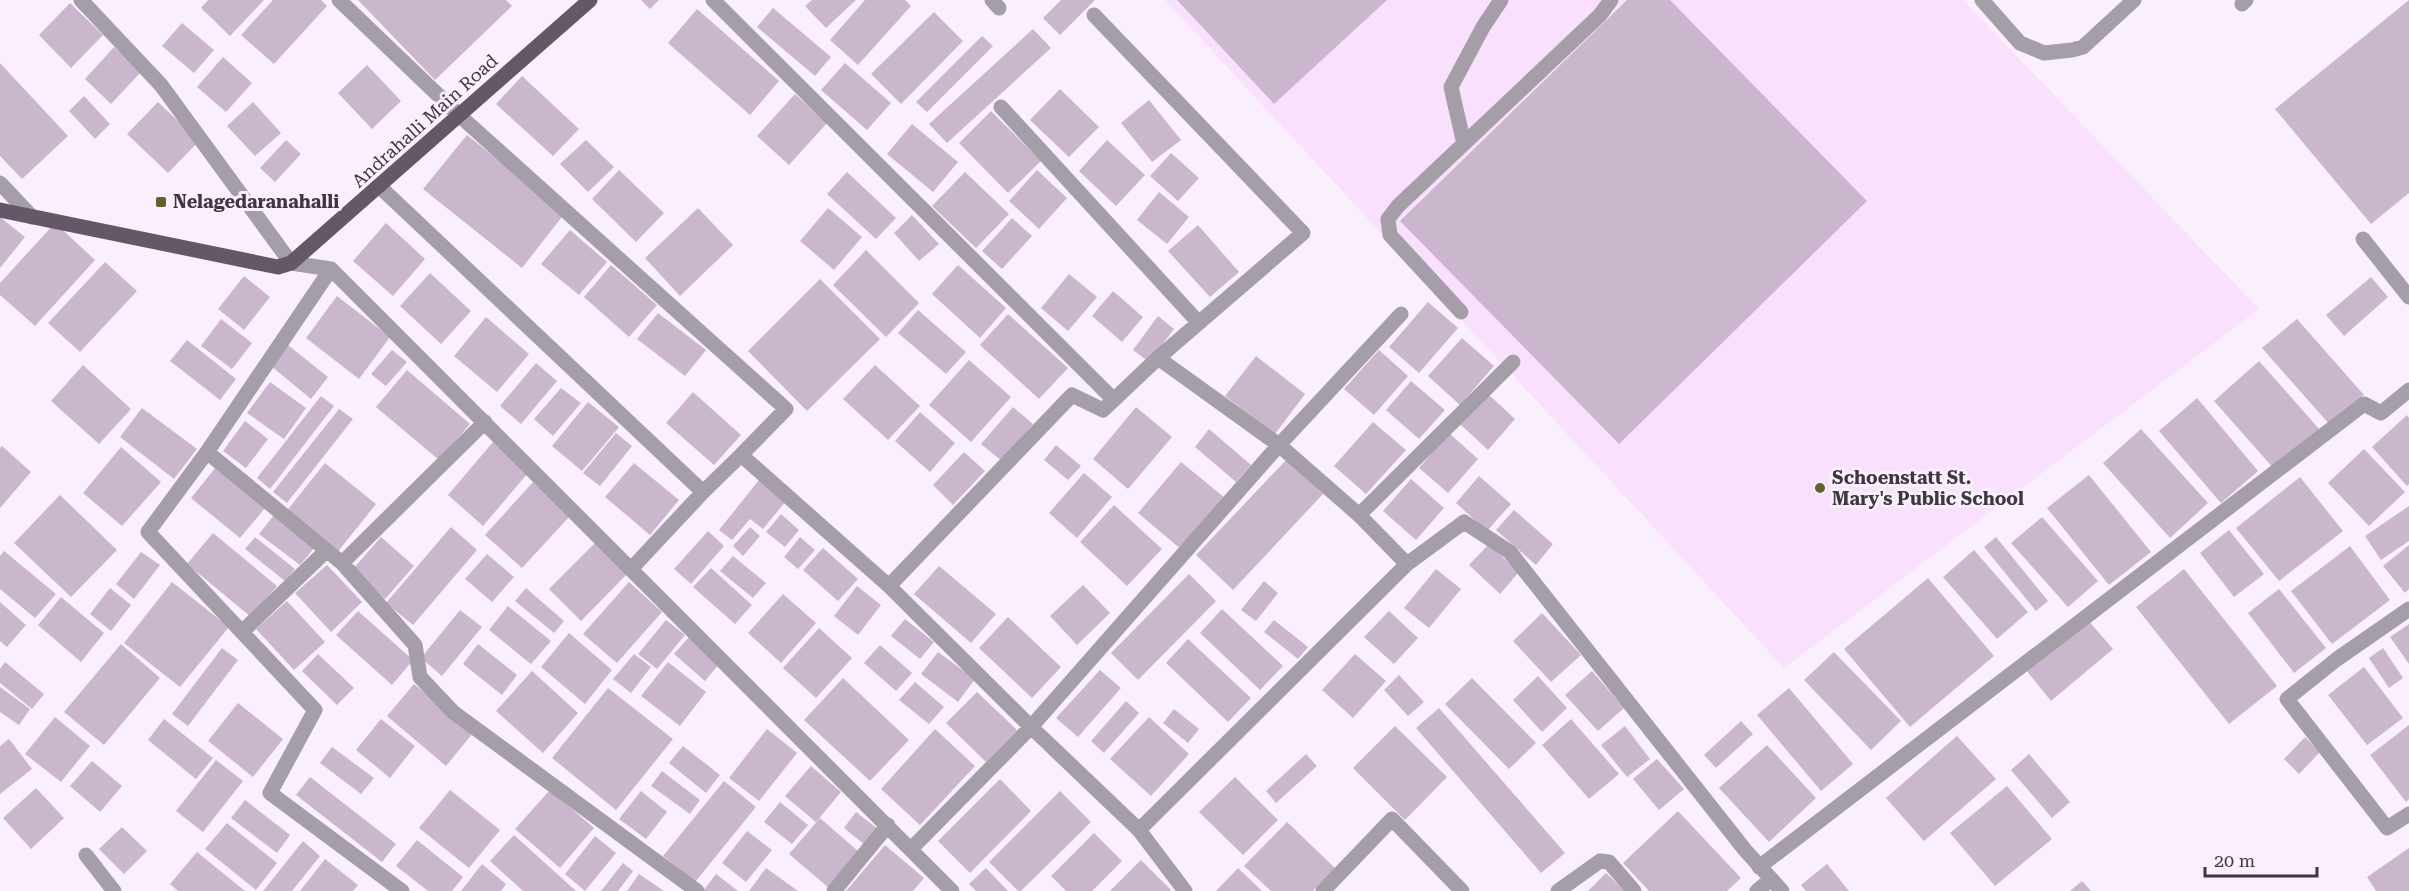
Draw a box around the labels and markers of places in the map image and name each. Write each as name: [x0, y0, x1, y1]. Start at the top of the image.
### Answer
place label: Nelagedaranahalli: [173, 191, 339, 212]
marker: Nelagedaranahalli: [154, 195, 168, 209]
place label: Schoenstatt St. Mary's Public School: [1832, 467, 2024, 509]
marker: Schoenstatt St. Mary's Public School: [1813, 481, 1827, 495]

